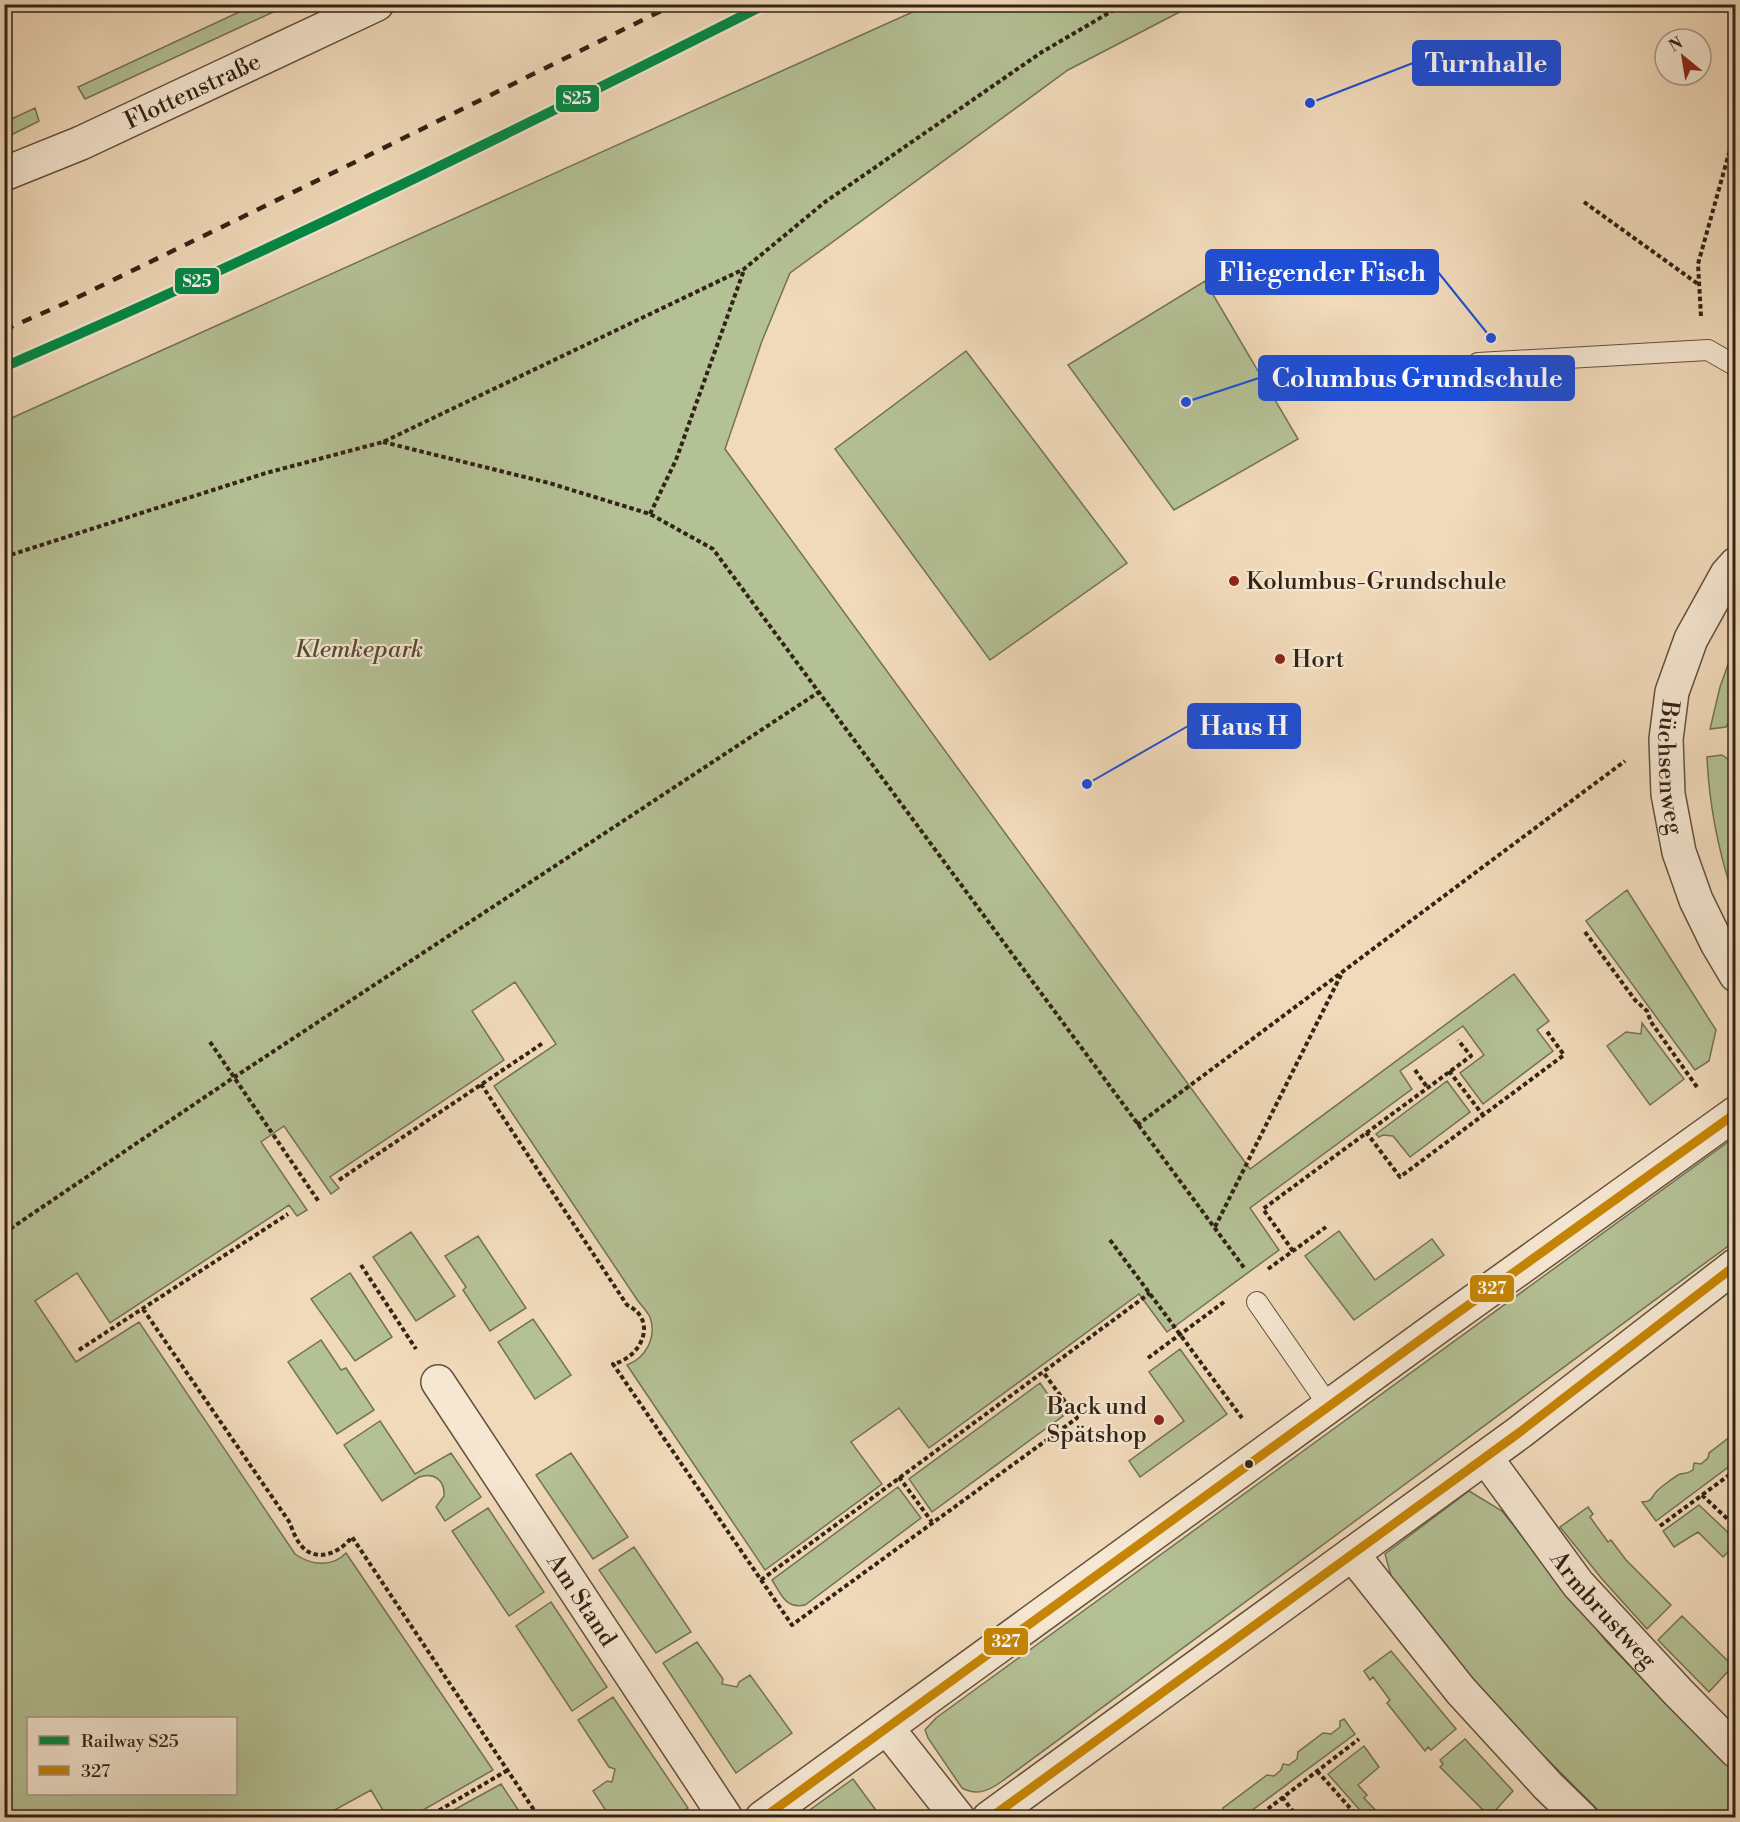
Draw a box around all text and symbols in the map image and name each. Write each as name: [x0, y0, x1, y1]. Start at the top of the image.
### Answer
north arrow: [1653, 27, 1713, 87]
text: N: [1666, 33, 1687, 57]
callout: Turnhalle: [1413, 41, 1560, 85]
street label: Flottenstraße: [120, 47, 266, 136]
text: Turnhalle: [1425, 48, 1547, 80]
line badge: S25: [555, 84, 600, 113]
text: S25: [562, 89, 592, 109]
callout: Fliegender Fisch: [1206, 250, 1438, 294]
text: Fliegender Fisch: [1218, 257, 1426, 289]
line badge: S25: [174, 267, 220, 295]
text: S25: [182, 272, 212, 292]
callout: Columbus Grundschule: [1259, 356, 1574, 400]
text: Columbus Grundschule: [1271, 363, 1563, 395]
place label: Kolumbus-Grundschule: [1246, 567, 1507, 597]
marker: Kolumbus-Grundschule: [1227, 574, 1241, 588]
park label: Klemkepark: [295, 635, 423, 665]
place label: Hort: [1292, 645, 1345, 675]
marker: Hort: [1273, 652, 1287, 666]
street label: Büchsenweg: [1650, 698, 1689, 838]
callout: Haus H: [1188, 704, 1300, 748]
text: Haus H: [1200, 711, 1289, 743]
line badge: 327: [1469, 1274, 1515, 1303]
text: 327: [1478, 1279, 1507, 1299]
place label: Back und Spätshop: [1046, 1392, 1147, 1450]
marker: Back und Spätshop: [1152, 1413, 1166, 1427]
unlabelled marker: [1243, 1458, 1255, 1470]
street label: Armbrustweg: [1542, 1545, 1663, 1676]
street label: Am Stand: [539, 1547, 623, 1653]
line badge: 327: [983, 1627, 1029, 1656]
text: 327: [992, 1632, 1021, 1652]
legend: [27, 1717, 237, 1795]
text: Railway S25: [81, 1730, 179, 1753]
text: 327: [81, 1760, 110, 1783]

